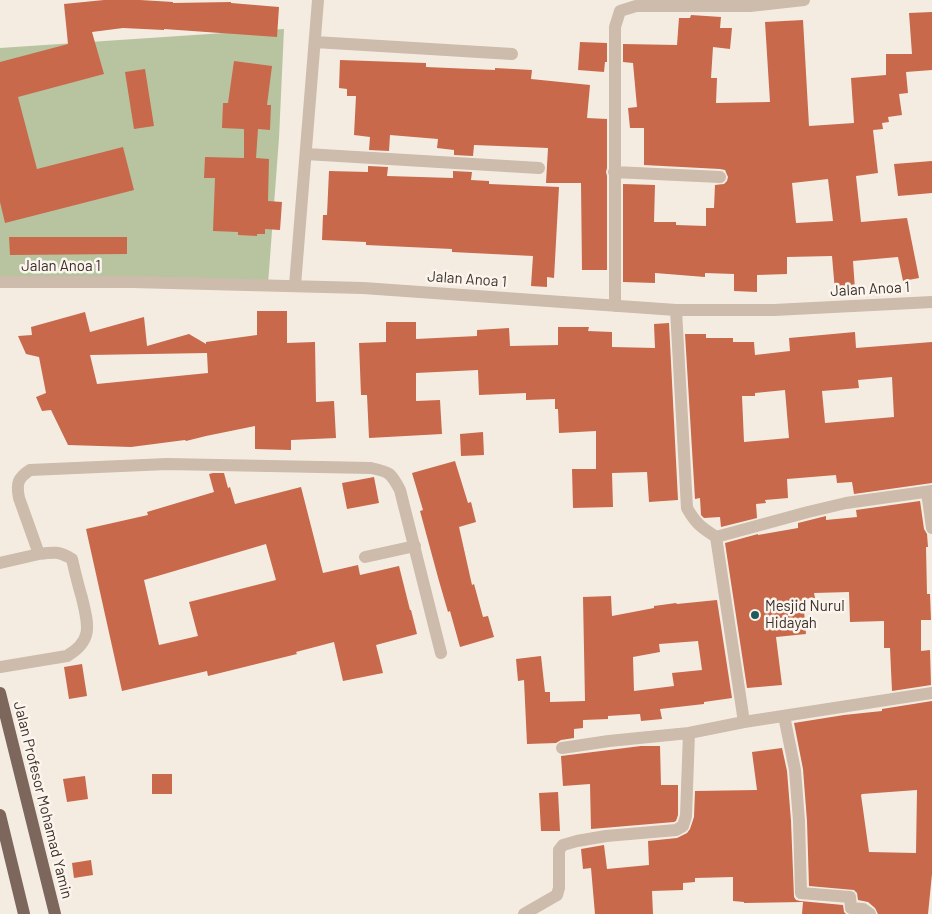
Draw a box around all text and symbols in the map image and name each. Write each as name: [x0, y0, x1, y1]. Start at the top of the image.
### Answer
street label: Jalan Anoa 1: [21, 257, 101, 275]
street label: Jalan Anoa 1: [427, 267, 507, 291]
street label: Jalan Anoa 1: [830, 278, 910, 300]
place label: Mesjid Nurul Hidayah: [765, 597, 845, 632]
marker: Mesjid Nurul Hidayah: [749, 609, 761, 621]
street label: Jalan Profesor Mohamad Yamin: [10, 699, 76, 901]

